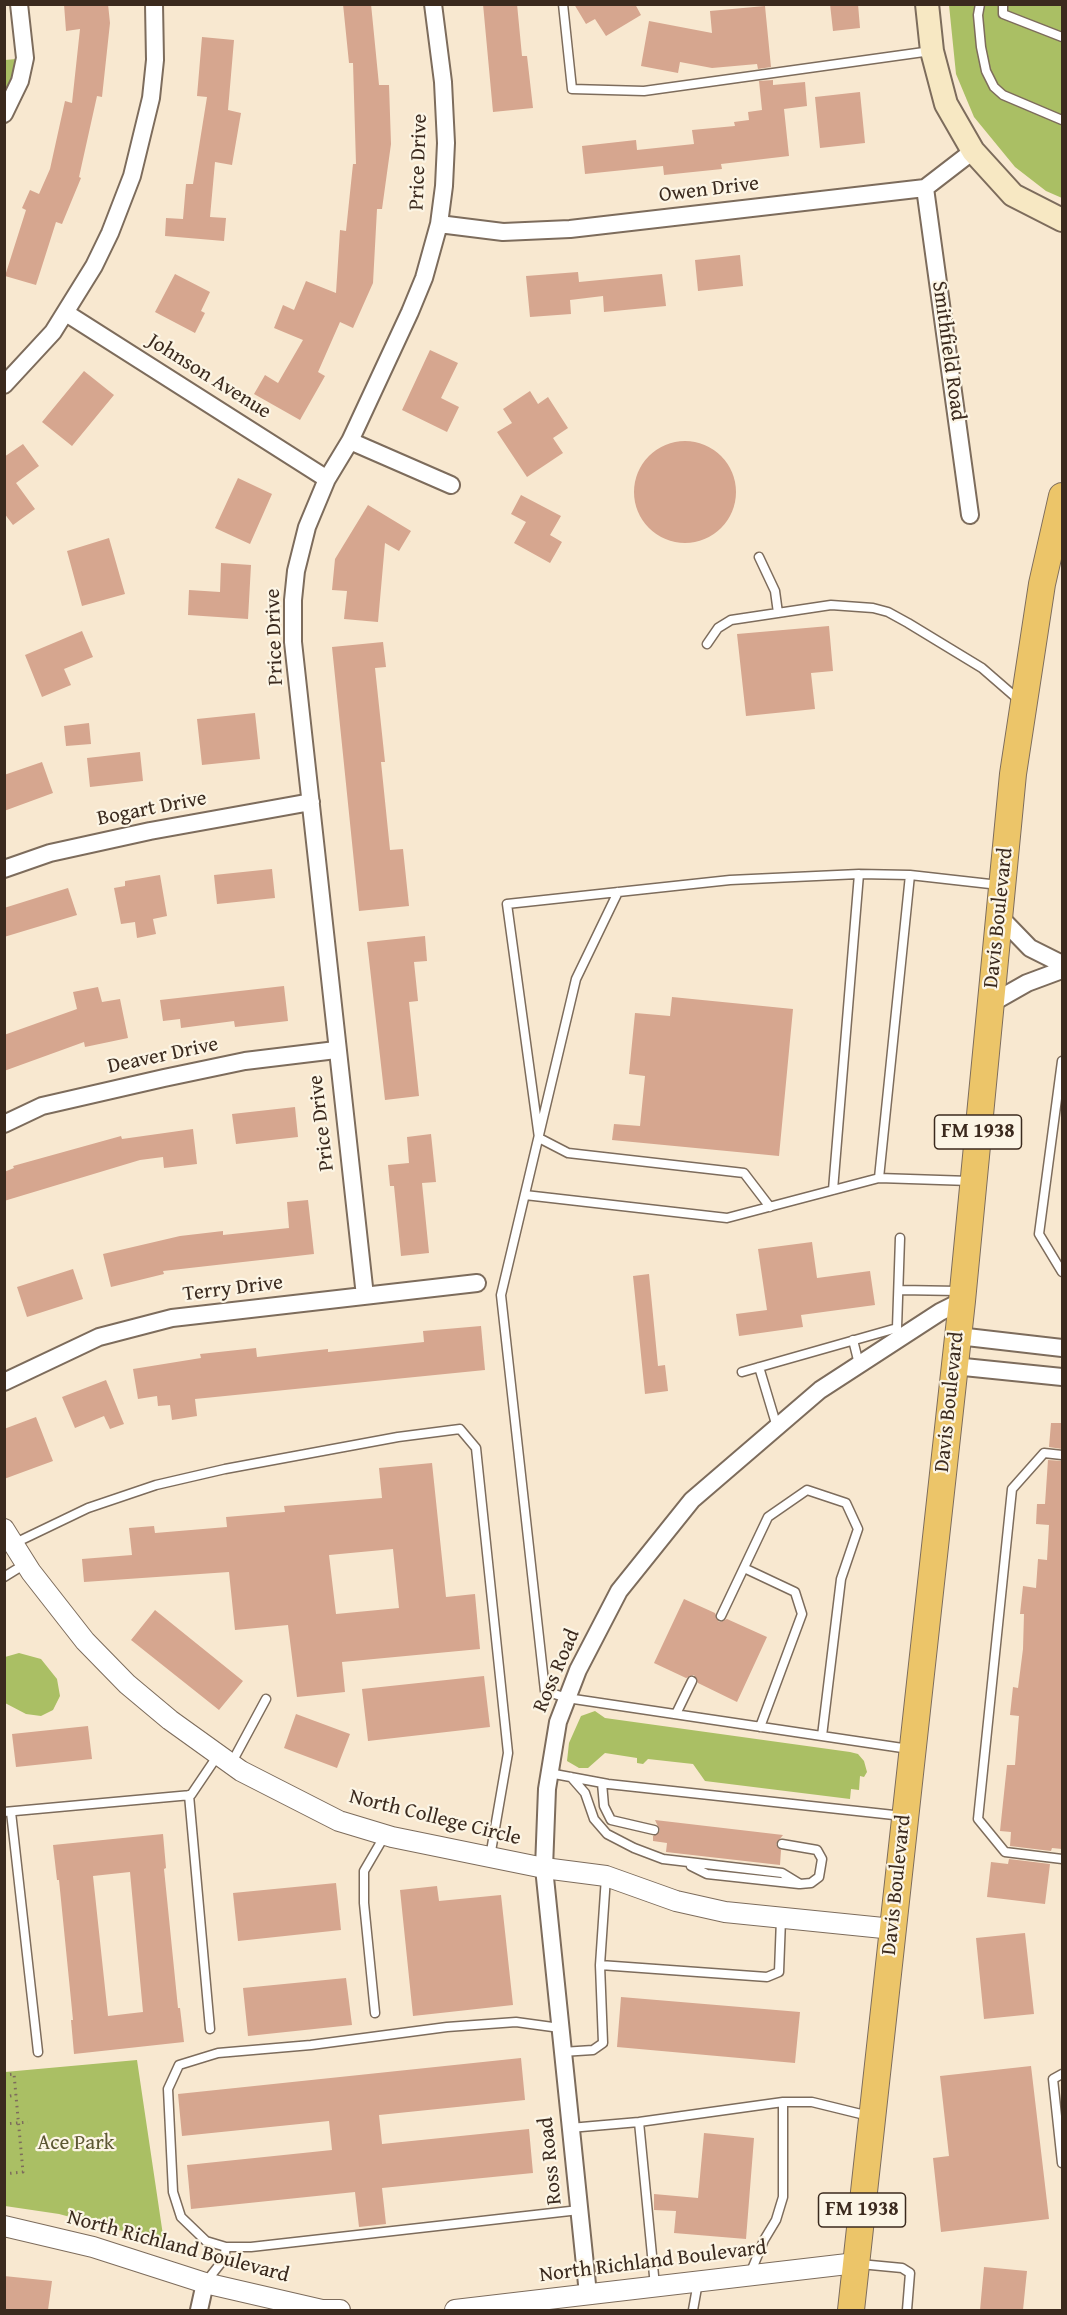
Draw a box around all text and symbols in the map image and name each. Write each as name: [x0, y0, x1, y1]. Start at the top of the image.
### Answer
street label: Price Drive: [405, 113, 433, 211]
street label: Owen Drive: [658, 171, 760, 209]
street label: Smithfield Road: [926, 280, 970, 422]
street label: Johnson Avenue: [143, 329, 275, 425]
street label: Price Drive: [261, 588, 289, 686]
street label: Bogart Drive: [95, 786, 209, 832]
street label: Davis Boulevard: [979, 847, 1019, 989]
street label: Deaver Drive: [105, 1032, 221, 1080]
street label: Price Drive: [304, 1073, 340, 1173]
road number: FM 1938: [934, 1115, 1022, 1149]
street label: Terry Drive: [182, 1270, 284, 1308]
street label: Davis Boulevard: [930, 1331, 970, 1473]
street label: Ross Road: [528, 1626, 586, 1716]
street label: North College Circle: [347, 1784, 523, 1852]
street label: Davis Boulevard: [877, 1814, 917, 1956]
street label: Ross Road: [534, 2116, 568, 2206]
park label: Ace Park: [37, 2131, 115, 2157]
road number: FM 1938: [818, 2193, 906, 2227]
street label: North Richland Boulevard: [64, 2205, 292, 2289]
street label: North Richland Boulevard: [538, 2236, 768, 2288]

